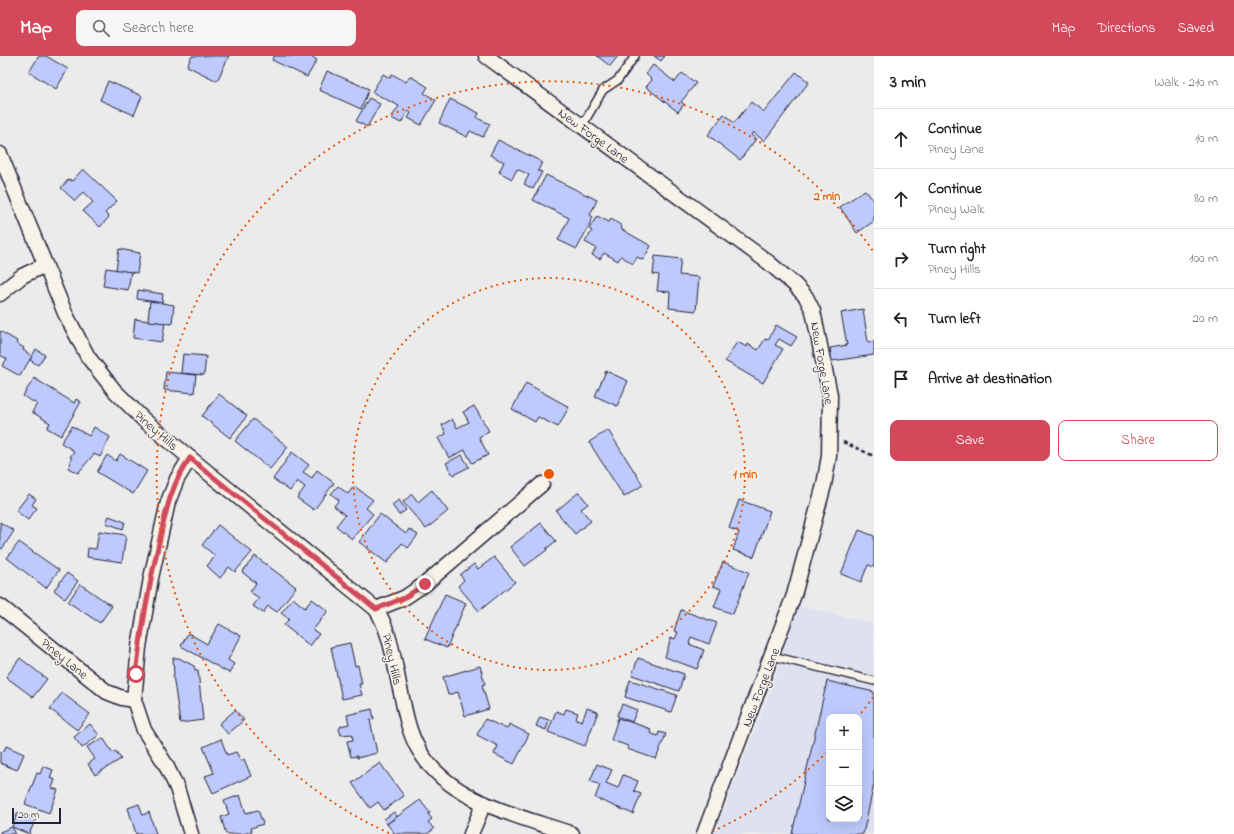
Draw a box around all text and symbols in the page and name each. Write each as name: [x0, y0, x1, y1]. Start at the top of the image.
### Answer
search box: [76, 10, 356, 46]
text: Map: [20, 15, 52, 42]
icon: search: [90, 17, 112, 39]
text: Search here: [122, 17, 194, 39]
text: Map: [1052, 18, 1075, 39]
text: Directions: [1097, 18, 1155, 39]
text: Saved: [1177, 18, 1214, 39]
text: 3 min: [890, 70, 926, 95]
text: Walk · 210 m: [1154, 73, 1218, 92]
street label: New Forge Lane: [553, 104, 633, 169]
text: Continue: [928, 118, 982, 140]
icon: ahead: [890, 128, 912, 150]
text: 10 m: [1195, 129, 1218, 148]
text: Piney Lane: [928, 140, 984, 159]
text: Continue: [928, 178, 982, 200]
text: 2 min: [813, 188, 840, 206]
icon: ahead: [890, 188, 912, 210]
text: 80 m: [1194, 189, 1218, 208]
text: Piney Walk: [928, 200, 985, 219]
text: Turn right: [928, 238, 986, 260]
icon: right: [890, 248, 912, 270]
text: 100 m: [1189, 249, 1218, 268]
text: Piney Hills: [928, 260, 981, 279]
icon: left: [890, 308, 912, 330]
text: Turn left: [928, 308, 981, 330]
text: 20 m: [1193, 309, 1218, 328]
street label: New Forge Lane: [804, 321, 838, 406]
icon: arrive: [890, 368, 912, 390]
text: Arrive at destination: [928, 368, 1052, 390]
street label: Piney Hills: [129, 407, 182, 457]
button: Save: [890, 420, 1050, 461]
button: Share: [1058, 420, 1218, 461]
text: 1 min: [733, 466, 757, 484]
centre of rings: [542, 467, 556, 481]
route end: [416, 575, 434, 593]
street label: Piney Hills: [375, 632, 407, 688]
street label: Piney Lane: [36, 634, 92, 685]
street label: New Forge Lane: [738, 645, 786, 730]
route start: [127, 665, 145, 683]
map controls: [826, 714, 862, 822]
button: +: [826, 714, 862, 750]
button: −: [826, 750, 862, 786]
button: layers: [826, 786, 862, 822]
scale bar: [12, 806, 61, 825]
text: 20 m: [18, 807, 40, 823]

